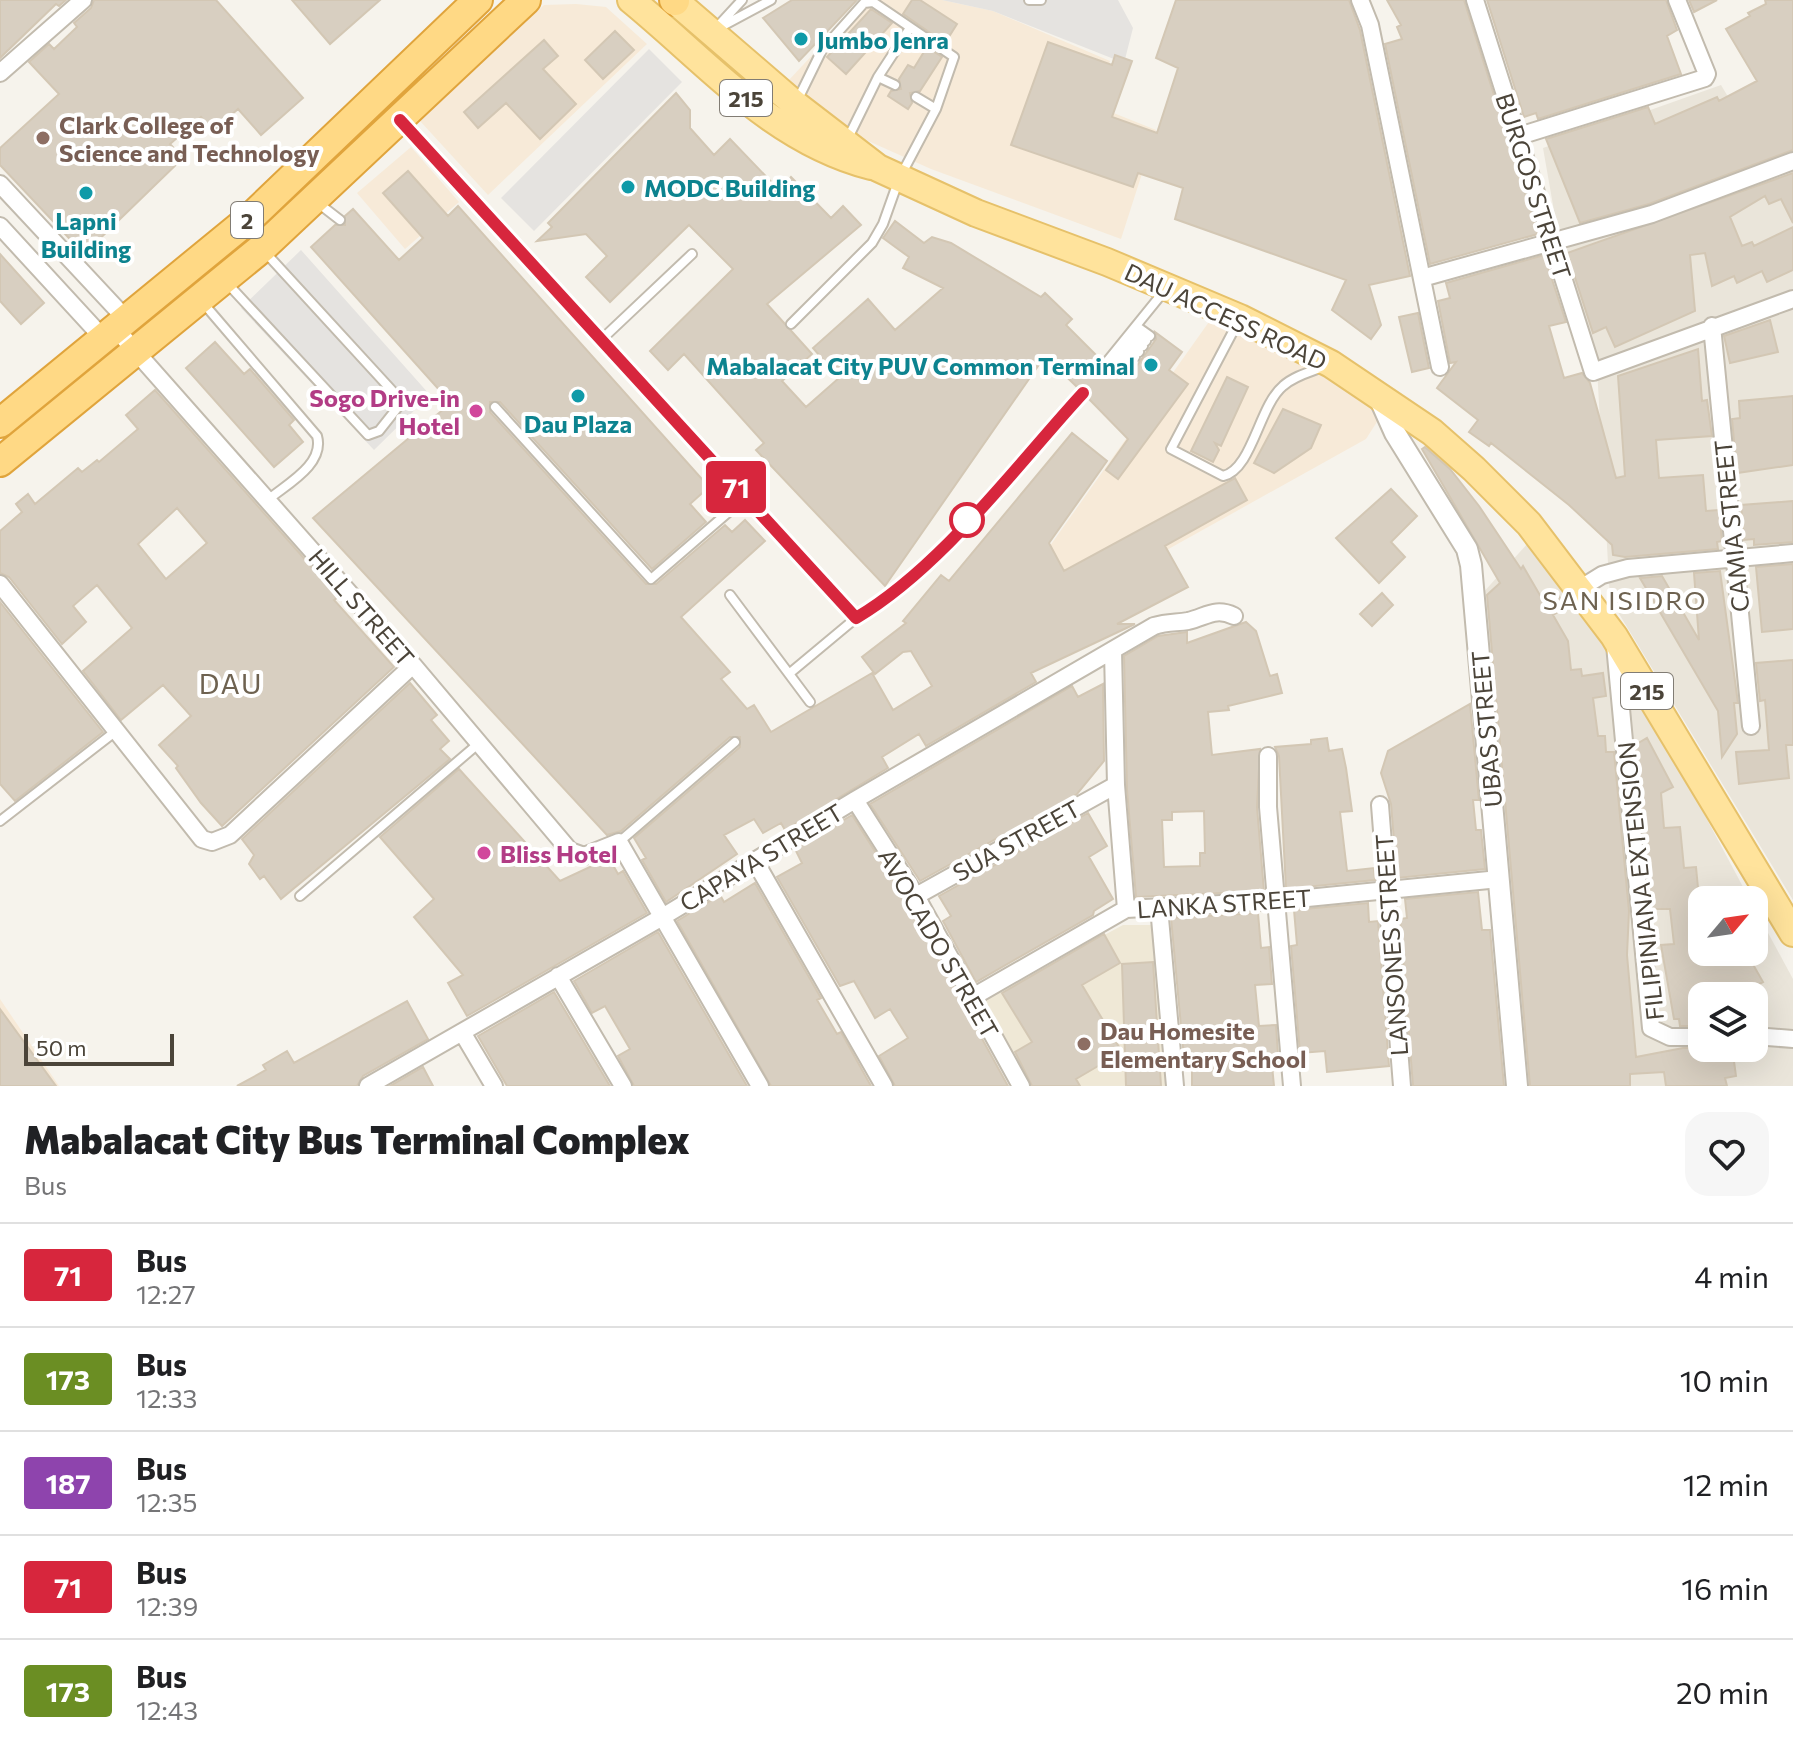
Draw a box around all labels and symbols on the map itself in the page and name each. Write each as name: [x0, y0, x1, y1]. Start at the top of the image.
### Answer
place label: Jumbo Jenra: [817, 25, 949, 54]
marker: Jumbo Jenra: [792, 30, 810, 48]
road number: 215: [720, 80, 772, 116]
street label: BURGOS STREET: [1490, 89, 1578, 283]
place label: Clark College of Science and Technology: [59, 110, 320, 167]
marker: Clark College of Science and Technology: [34, 129, 52, 147]
place label: MODC Building: [644, 173, 815, 202]
marker: MODC Building: [619, 178, 637, 196]
marker: Lapni Building: [77, 184, 95, 202]
road number: 2: [231, 202, 263, 238]
place label: Lapni Building: [41, 206, 131, 263]
street label: DAU ACCESS ROAD: [1120, 256, 1332, 376]
place label: Mabalacat City PUV Common Terminal: [706, 351, 1135, 380]
marker: Mabalacat City PUV Common Terminal: [1142, 356, 1160, 374]
place label: Sogo Drive-in Hotel: [309, 383, 460, 440]
marker: Dau Plaza: [569, 387, 587, 405]
marker: Sogo Drive-in Hotel: [467, 402, 485, 420]
place label: Dau Plaza: [524, 409, 632, 438]
street label: CAMIA STREET: [1708, 438, 1754, 614]
line badge: 71: [700, 461, 772, 513]
unlabelled marker: [950, 503, 984, 537]
street label: HILL STREET: [303, 542, 421, 672]
district label: SAN ISIDRO: [1543, 584, 1707, 615]
street label: UBAS STREET: [1465, 649, 1507, 809]
district label: DAU: [199, 666, 263, 700]
road number: 215: [1621, 673, 1673, 709]
street label: FILIPINIANA EXTENSION: [1611, 740, 1669, 1022]
street label: SUA STREET: [947, 793, 1085, 887]
street label: CAPAYA STREET: [674, 797, 848, 917]
street label: LANSONES STREET: [1369, 833, 1413, 1057]
place label: Bliss Hotel: [500, 839, 617, 868]
street label: AVOCADO STREET: [873, 843, 1005, 1043]
marker: Bliss Hotel: [475, 844, 493, 862]
street label: LANKA STREET: [1136, 882, 1312, 924]
north arrow: [1688, 886, 1768, 966]
place label: Dau Homesite Elementary School: [1100, 1016, 1307, 1073]
scale bar: [24, 1030, 174, 1066]
marker: Dau Homesite Elementary School: [1075, 1035, 1093, 1053]

